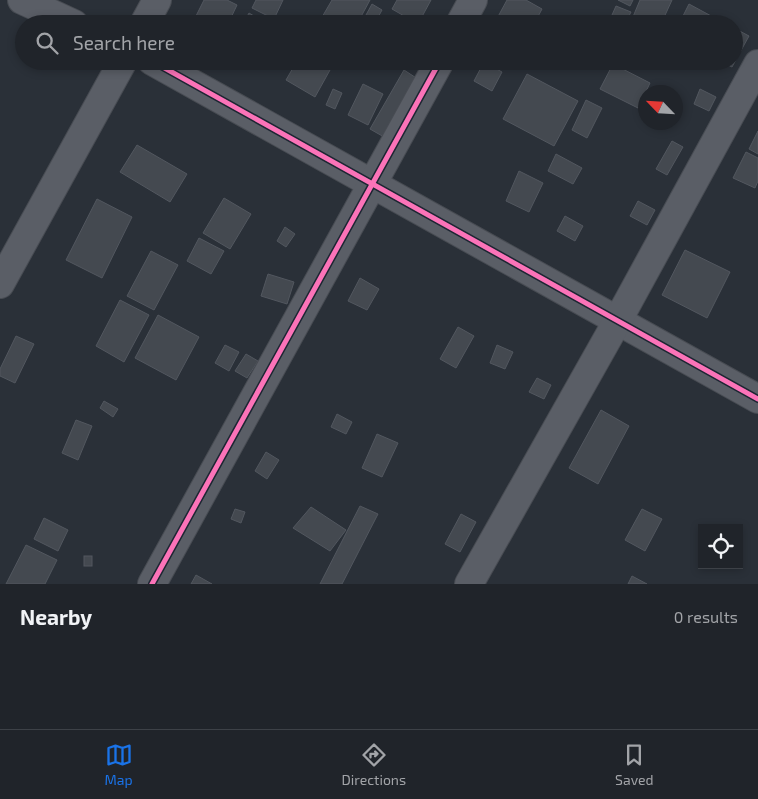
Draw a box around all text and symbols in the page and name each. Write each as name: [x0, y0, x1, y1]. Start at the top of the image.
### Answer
search box: [15, 15, 743, 70]
icon: search: [33, 29, 61, 57]
text: Search here: [73, 31, 175, 54]
north arrow: [638, 85, 683, 130]
map controls: [698, 524, 743, 569]
button: locate: [698, 524, 743, 569]
text: Nearby: [20, 604, 92, 629]
text: 0 results: [674, 607, 738, 626]
tab: Map: [104, 741, 133, 788]
tab: Directions: [342, 741, 406, 788]
tab: Saved: [615, 741, 654, 788]

